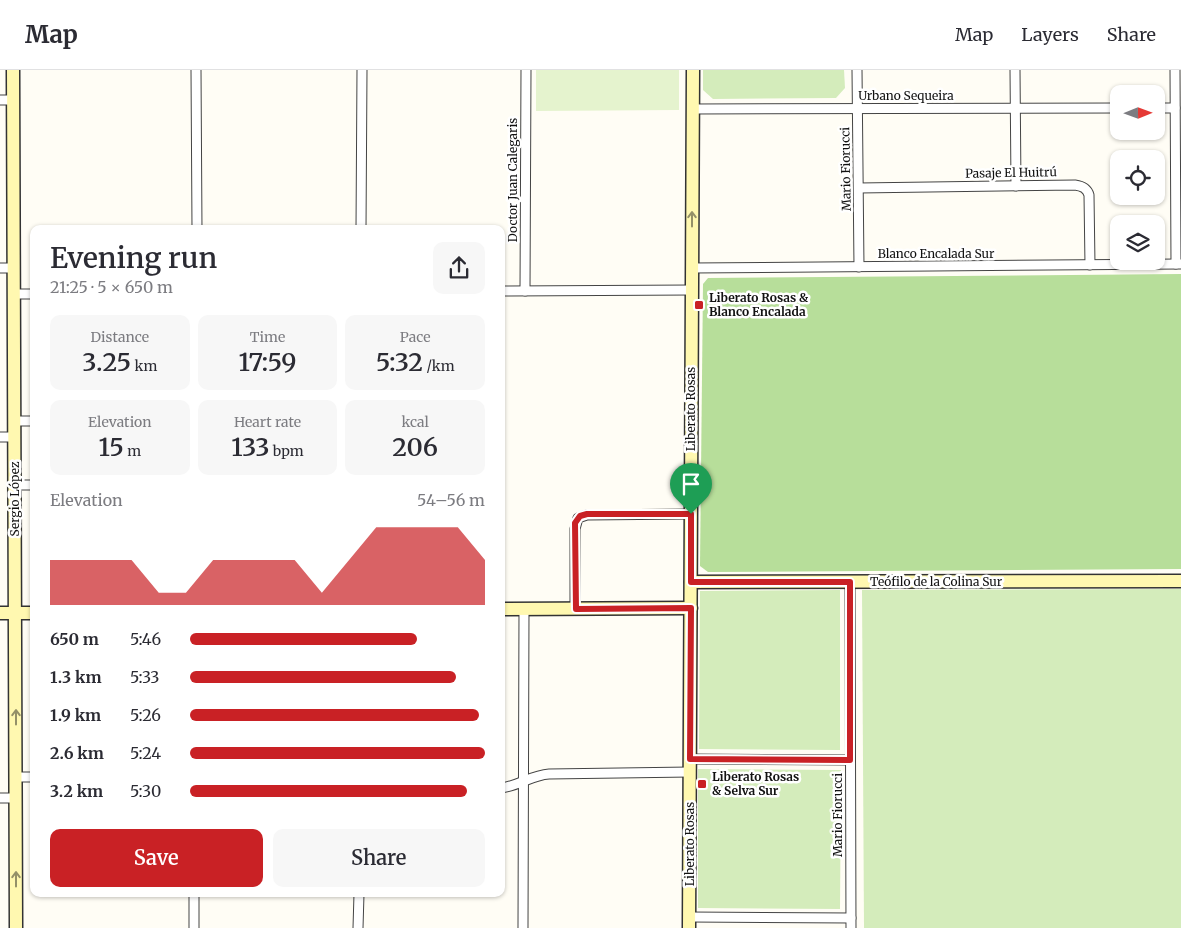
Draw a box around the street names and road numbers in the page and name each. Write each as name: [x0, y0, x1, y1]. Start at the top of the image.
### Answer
street label: Urbano Sequeira: [858, 88, 954, 103]
street label: Doctor Juan Calegaris: [505, 118, 520, 242]
street label: Mario Fiorucci: [837, 127, 854, 211]
street label: Pasaje El Huitrú: [965, 164, 1057, 181]
street label: Blanco Encalada Sur: [878, 246, 995, 261]
street label: Liberato Rosas: [683, 367, 698, 451]
street label: Sergio López: [7, 461, 22, 536]
street label: Teófilo de la Colina Sur: [870, 574, 1003, 589]
street label: Mario Fiorucci: [830, 773, 845, 857]
street label: Liberato Rosas: [682, 802, 697, 886]

